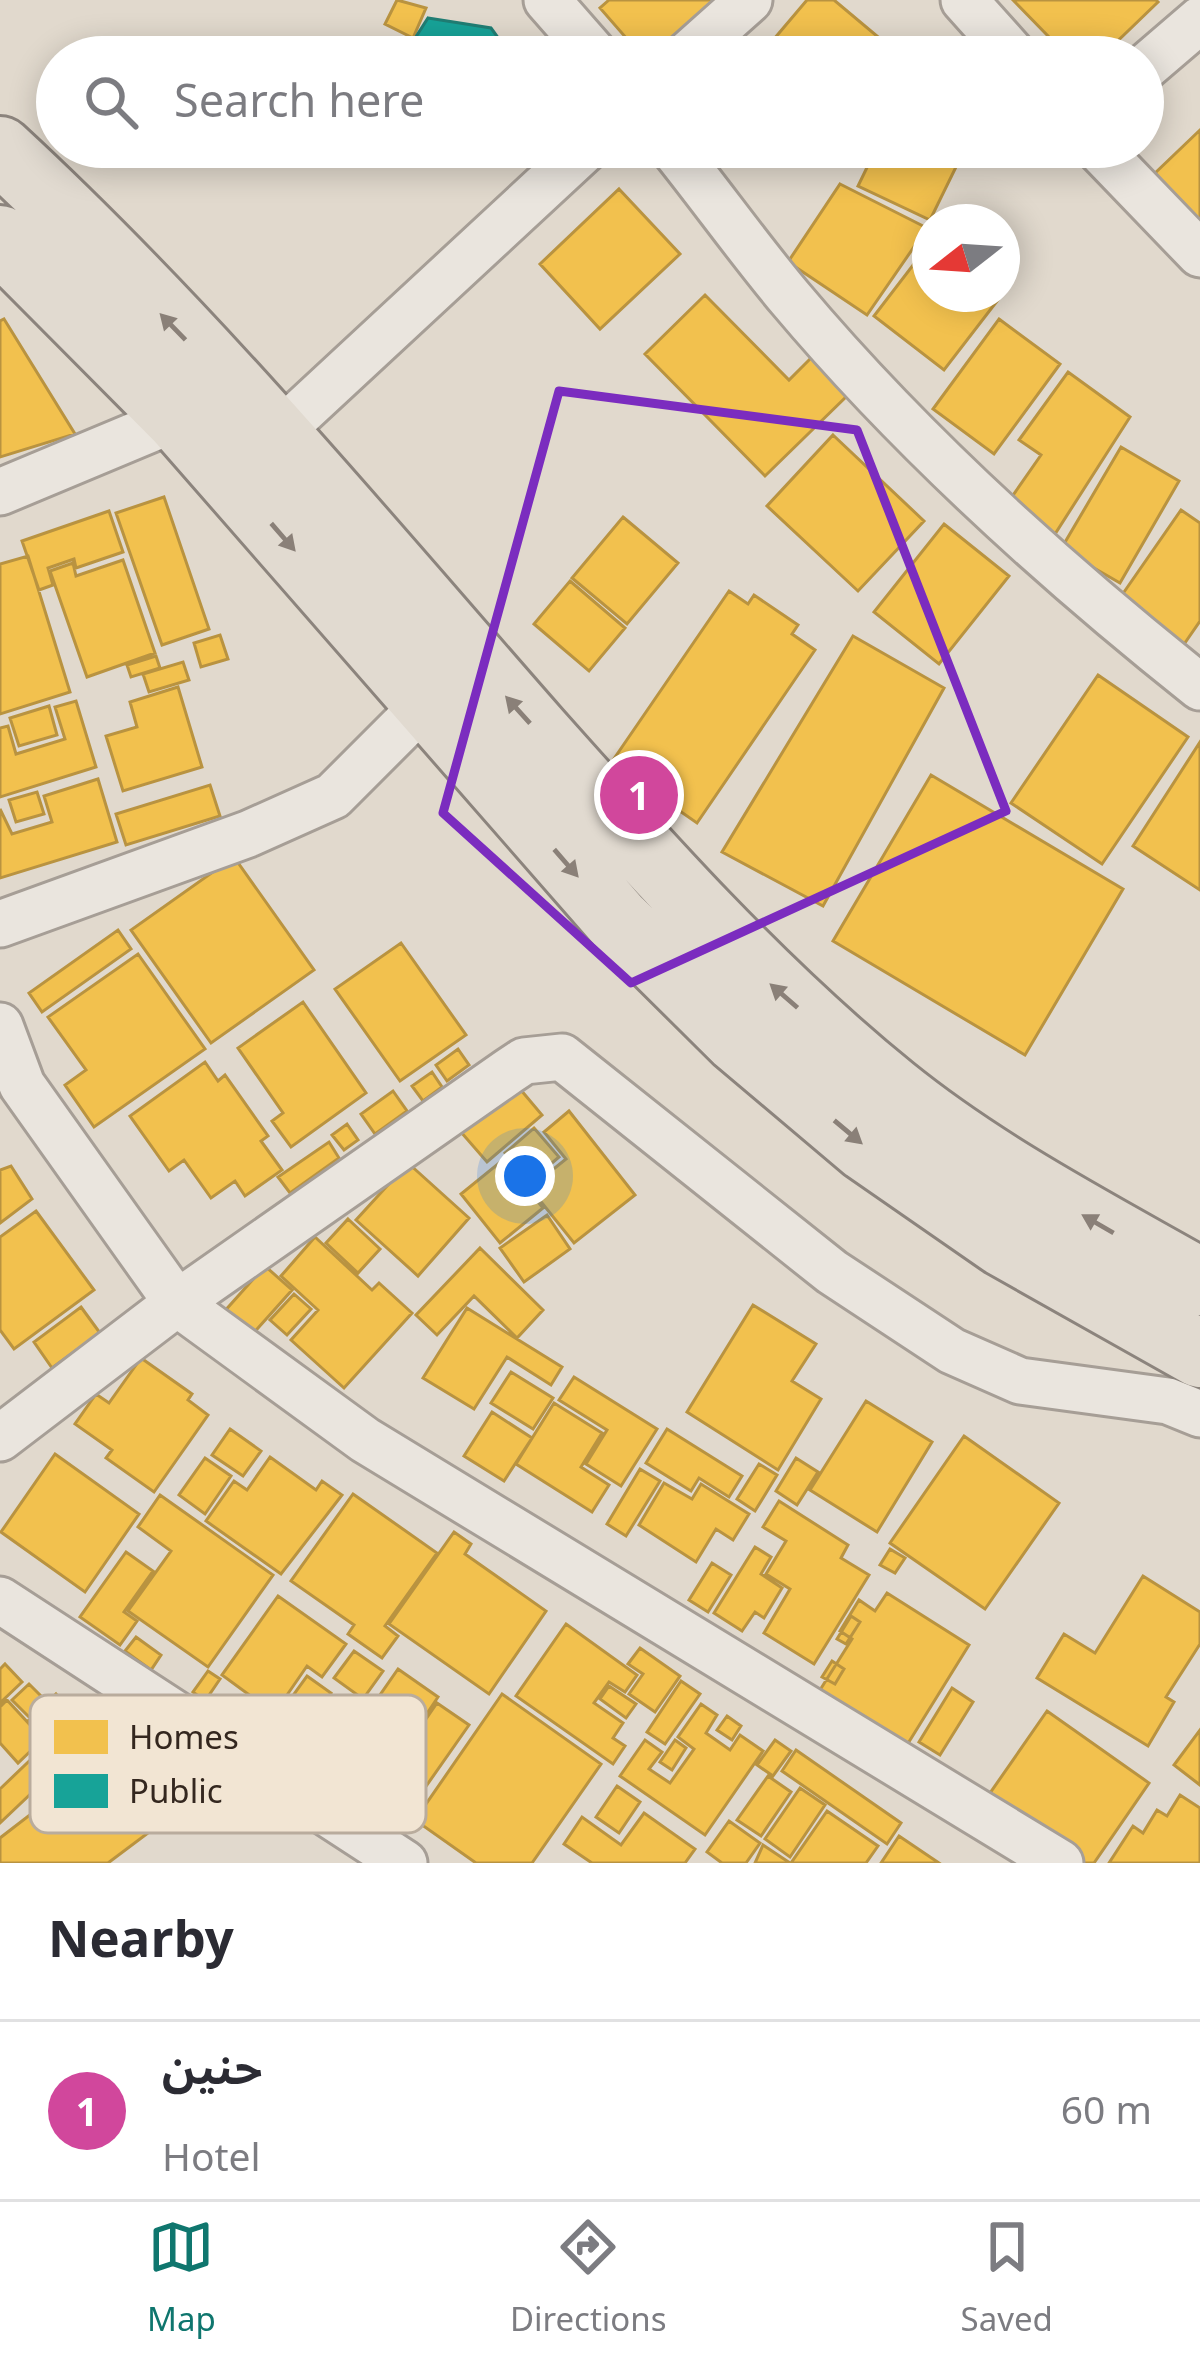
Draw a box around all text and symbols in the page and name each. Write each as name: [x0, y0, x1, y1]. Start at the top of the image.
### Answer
search box: [36, 36, 1164, 168]
text: Search here: [174, 55, 424, 150]
icon: search: [78, 69, 144, 135]
north arrow: [912, 204, 1020, 312]
one-way arrow: [160, 313, 188, 342]
one-way arrow: [269, 522, 295, 552]
one-way arrow: [505, 695, 532, 725]
pin: 1: [600, 750, 678, 840]
one-way arrow: [552, 848, 579, 878]
one-way arrow: [769, 983, 799, 1009]
one-way arrow: [833, 1119, 863, 1145]
your location: [495, 1146, 555, 1206]
one-way arrow: [1082, 1215, 1115, 1236]
legend: [30, 1695, 426, 1833]
text: Homes: [129, 1704, 239, 1773]
text: Public: [129, 1758, 223, 1827]
text: Nearby: [48, 1887, 234, 1995]
text: حنين: [162, 2022, 262, 2117]
text: 60 m: [1061, 2070, 1152, 2153]
text: 1: [76, 2072, 98, 2155]
text: Hotel: [162, 2117, 261, 2200]
tab: Map: [147, 2214, 216, 2355]
tab: Directions: [510, 2214, 667, 2355]
tab: Saved: [961, 2214, 1053, 2355]

